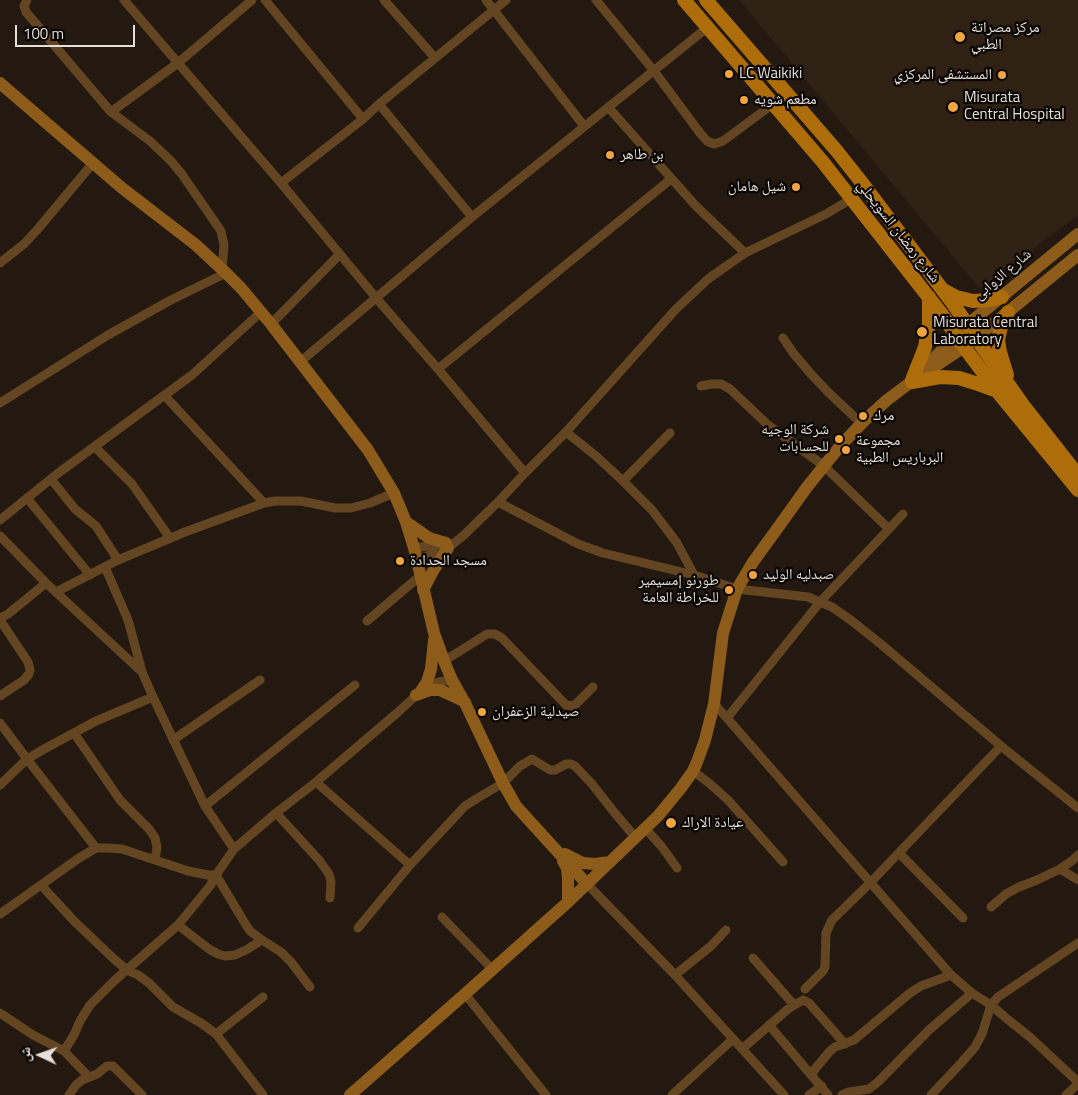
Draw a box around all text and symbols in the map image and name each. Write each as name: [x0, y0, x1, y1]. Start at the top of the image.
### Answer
scale bar: [18, 15, 138, 47]
place label: مركز مصراتة الطبي: [971, 19, 1040, 54]
text: 100 m: [23, 22, 64, 45]
marker: مركز مصراتة الطبي: [953, 30, 967, 44]
place label: LC Waikiki: [739, 65, 802, 83]
place label: المستشفى المركزي: [894, 66, 992, 84]
marker: LC Waikiki: [723, 68, 735, 80]
marker: المستشفى المركزي: [996, 69, 1008, 81]
place label: Misurata Central Hospital: [964, 89, 1065, 124]
place label: مطعم شويه: [754, 91, 817, 109]
marker: مطعم شويه: [738, 94, 750, 106]
marker: Misurata Central Hospital: [946, 100, 960, 114]
place label: بن طاهر: [620, 146, 664, 164]
marker: بن طاهر: [604, 149, 616, 161]
street label: شارع رمضان السويحلي: [852, 177, 944, 287]
place label: شيل هامان: [728, 178, 786, 196]
marker: شيل هامان: [790, 181, 802, 193]
street label: شارع الزوابى: [971, 246, 1035, 304]
place label: Misurata Central Laboratory: [933, 314, 1038, 349]
marker: Misurata Central Laboratory: [915, 325, 929, 339]
place label: مرك: [873, 407, 894, 425]
marker: مرك: [857, 410, 869, 422]
place label: شركة الوجيه للحسابات: [761, 421, 829, 456]
place label: مجموعة البرباريس الطبية: [856, 432, 943, 467]
marker: شركة الوجيه للحسابات: [833, 433, 845, 445]
marker: مجموعة البرباريس الطبية: [840, 444, 852, 456]
place label: مسجد الحدادة: [410, 552, 487, 570]
marker: مسجد الحدادة: [394, 555, 406, 567]
place label: صبدليه الوليد: [763, 566, 834, 584]
marker: صبدليه الوليد: [747, 569, 759, 581]
place label: طورنو إمسيمير للخراطة العامة: [638, 572, 719, 607]
marker: طورنو إمسيمير للخراطة العامة: [723, 584, 735, 596]
place label: صيدلية الزعفران: [492, 703, 580, 721]
marker: صيدلية الزعفران: [476, 706, 488, 718]
place label: عيادة الاراك: [682, 814, 743, 832]
marker: عيادة الاراك: [664, 816, 678, 830]
north arrow: [15, 1030, 65, 1080]
text: ش: [14, 1046, 35, 1062]

